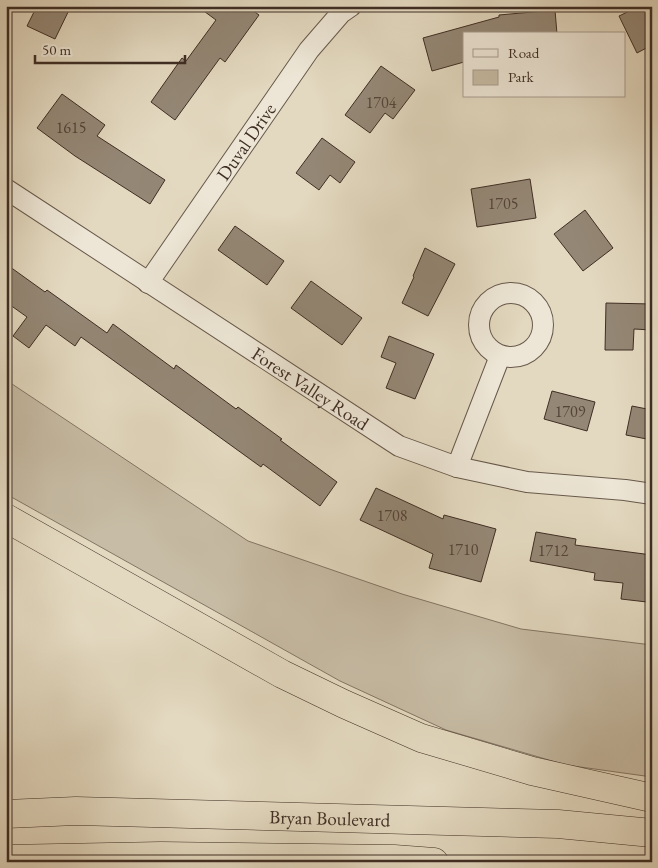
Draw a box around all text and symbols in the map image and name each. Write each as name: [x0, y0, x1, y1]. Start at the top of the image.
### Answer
scale bar: [35, 32, 185, 64]
legend: [463, 32, 626, 98]
text: 50 m: [42, 40, 71, 59]
text: Road: [508, 43, 540, 62]
text: Park: [508, 67, 535, 86]
house number: 1704: [366, 92, 397, 113]
street label: Duval Drive: [210, 98, 281, 185]
house number: 1615: [56, 117, 86, 138]
house number: 1705: [488, 193, 518, 214]
street label: Forest Valley Road: [247, 341, 374, 436]
house number: 1709: [555, 401, 586, 422]
house number: 1708: [377, 505, 408, 526]
house number: 1710: [448, 539, 479, 560]
house number: 1712: [538, 540, 569, 561]
street label: Bryan Boulevard: [269, 804, 391, 832]

